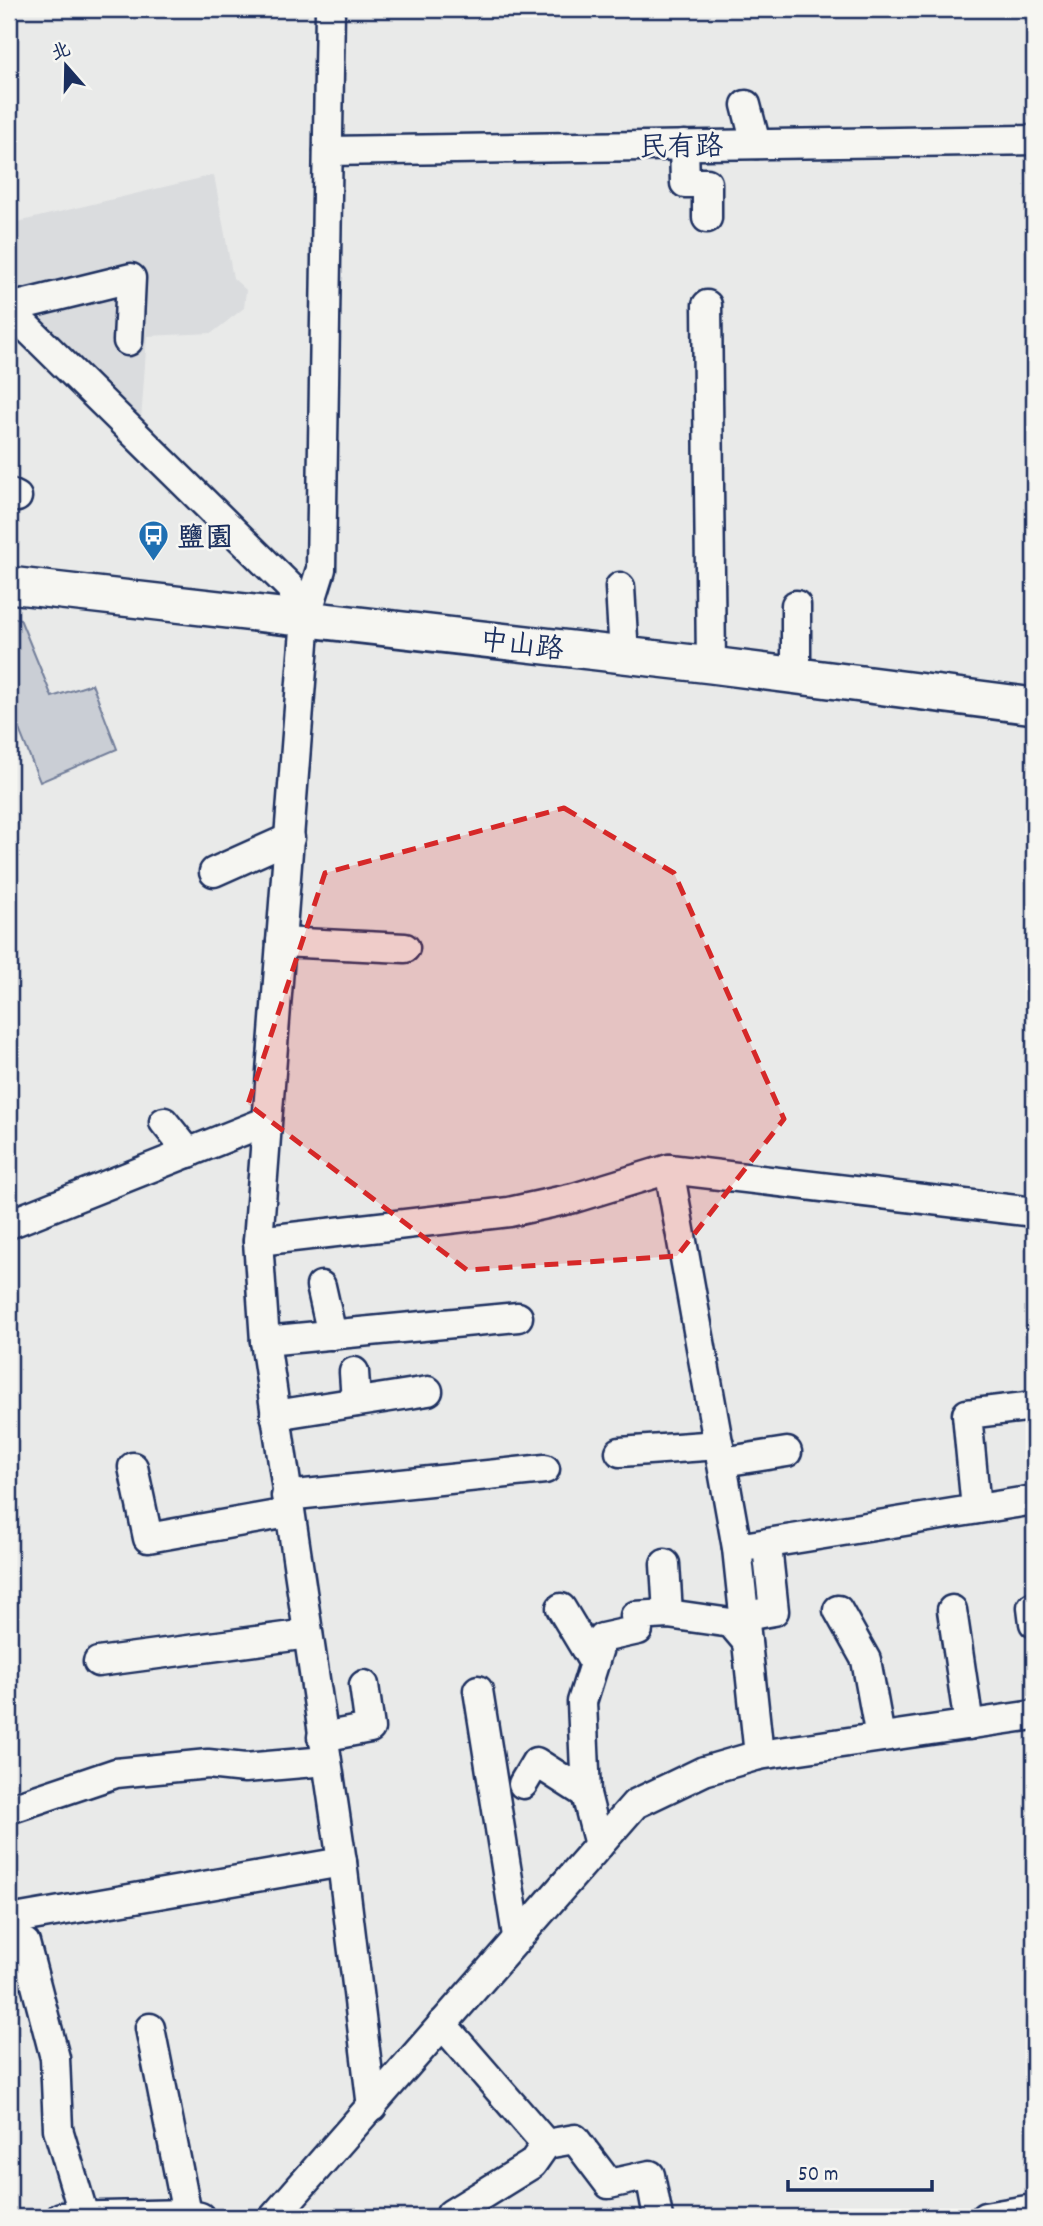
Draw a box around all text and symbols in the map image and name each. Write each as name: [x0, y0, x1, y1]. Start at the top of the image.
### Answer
north arrow: [32, 32, 102, 102]
text: 北: [48, 37, 75, 69]
street label: 民有路: [639, 129, 723, 171]
bus stop icon: 鹽園: [137, 519, 171, 563]
place label: 鹽園: [177, 521, 233, 561]
street label: 中山路: [477, 623, 566, 673]
scale bar: [788, 2149, 931, 2193]
text: 50 m: [798, 2161, 838, 2191]

